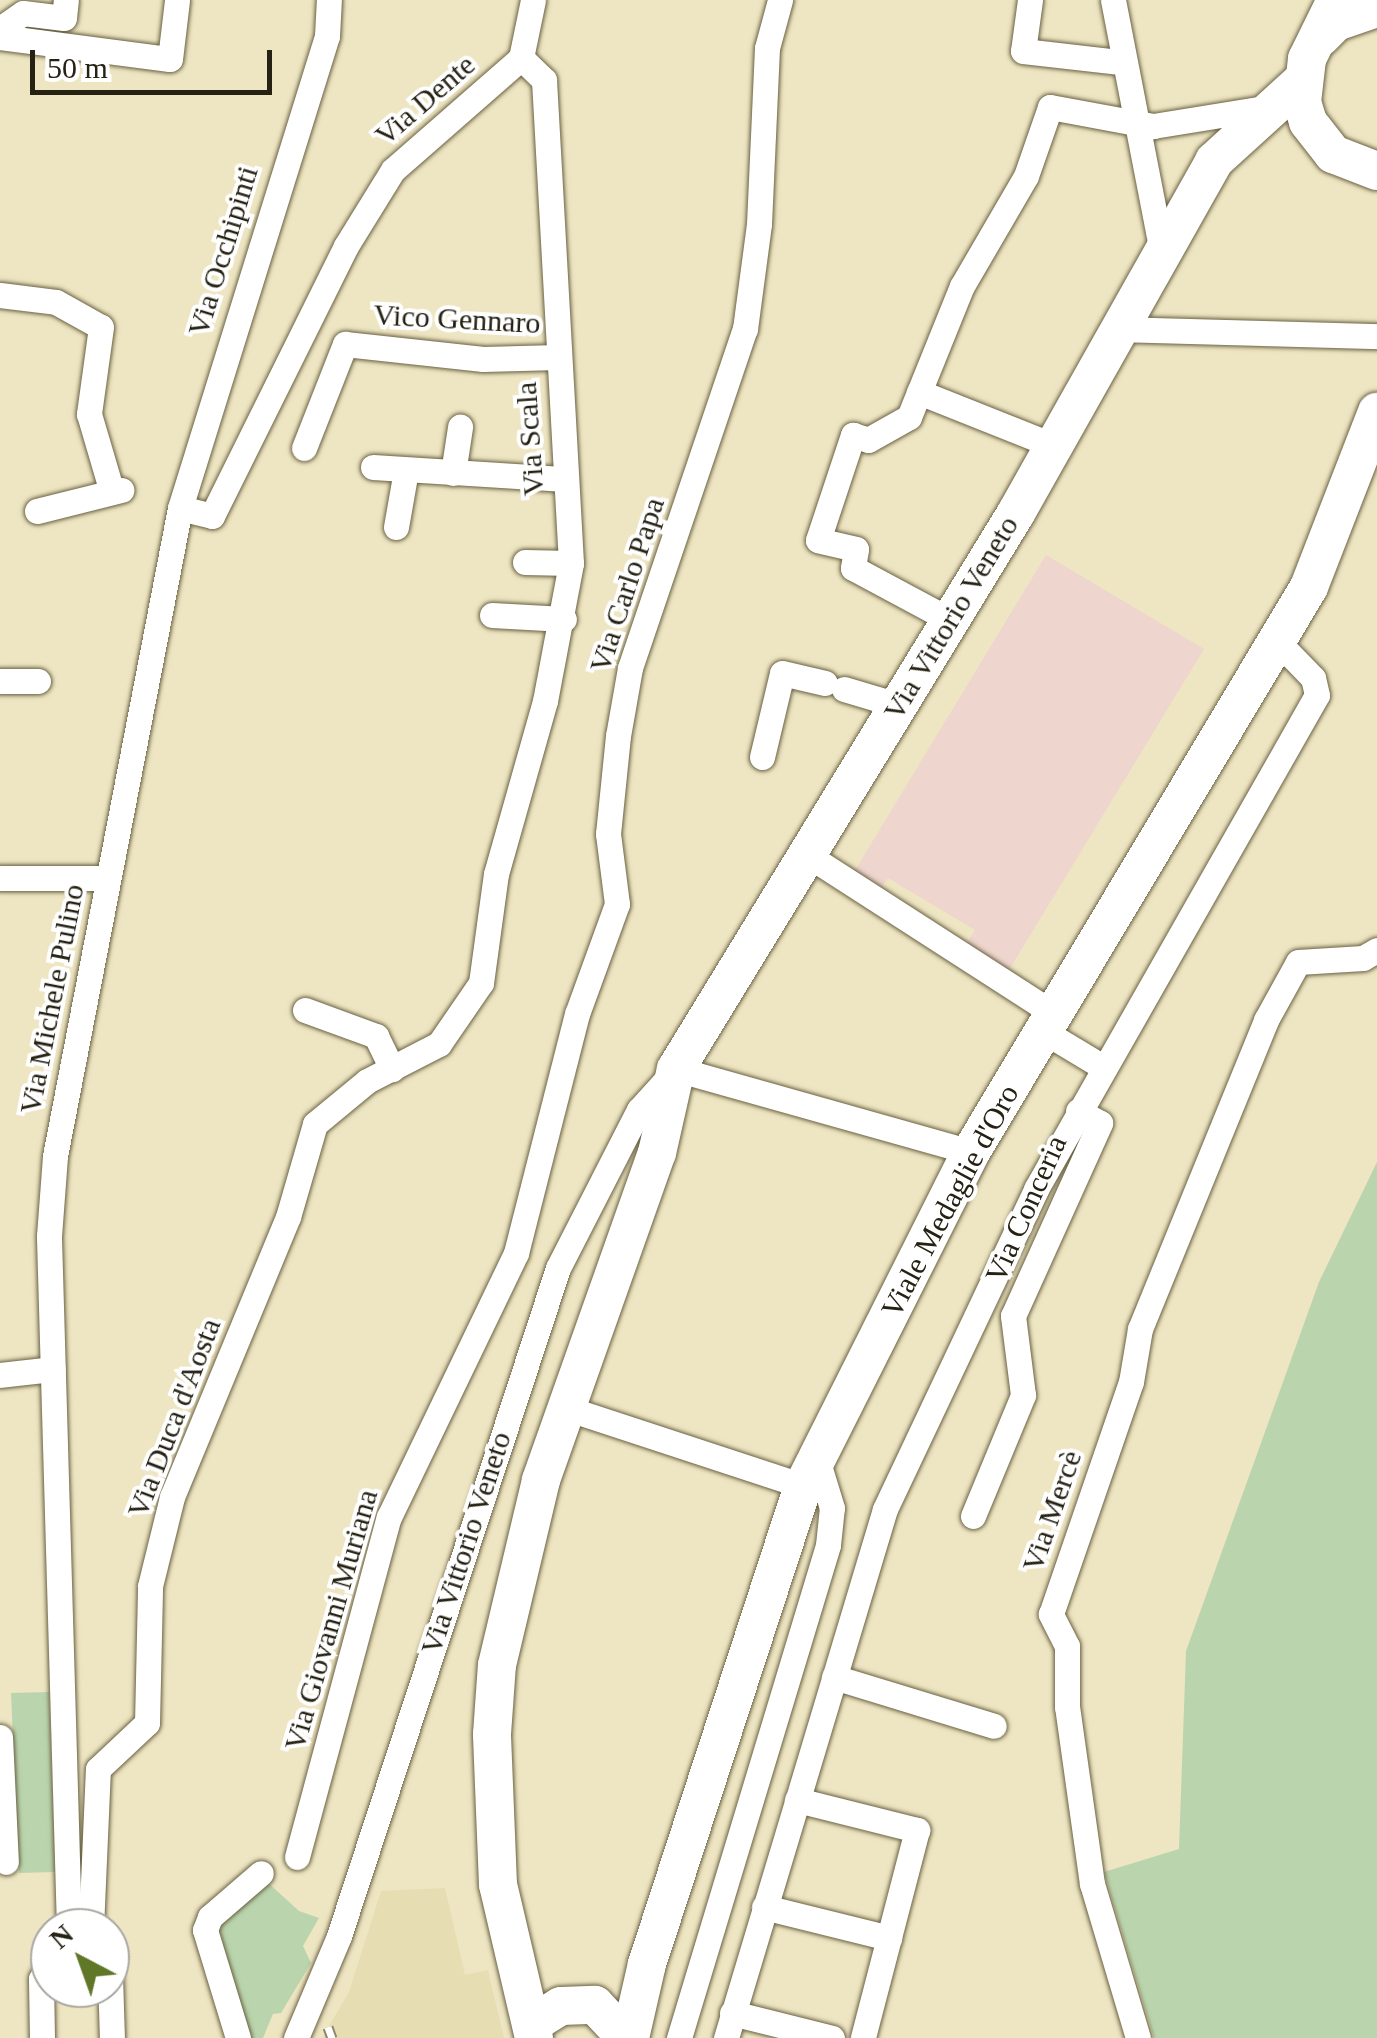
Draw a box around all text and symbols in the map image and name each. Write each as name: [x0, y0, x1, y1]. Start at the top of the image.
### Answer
scale bar: [35, 30, 278, 92]
street label: Via Dente: [368, 47, 482, 153]
text: 50 m: [47, 51, 108, 84]
street label: Via Occhipinti: [180, 162, 266, 340]
street label: Vico Gennaro: [373, 297, 541, 341]
street label: Via Scala: [508, 381, 552, 497]
street label: Via Carlo Papa: [582, 493, 672, 677]
street label: Via Vittorio Veneto: [876, 509, 1026, 727]
street label: Via Michele Pulino: [12, 881, 92, 1117]
street label: Viale Medaglie d'Oro: [873, 1078, 1027, 1324]
street label: Via Conceria: [978, 1130, 1074, 1288]
street label: Via Duca d'Aosta: [120, 1313, 228, 1523]
street label: Via Vittorio Veneto: [413, 1427, 519, 1659]
street label: Via Mercè: [1015, 1446, 1089, 1576]
street label: Via Giovanni Muriana: [277, 1485, 385, 1755]
north arrow: [30, 1908, 130, 2008]
text: N: [43, 1918, 79, 1955]

